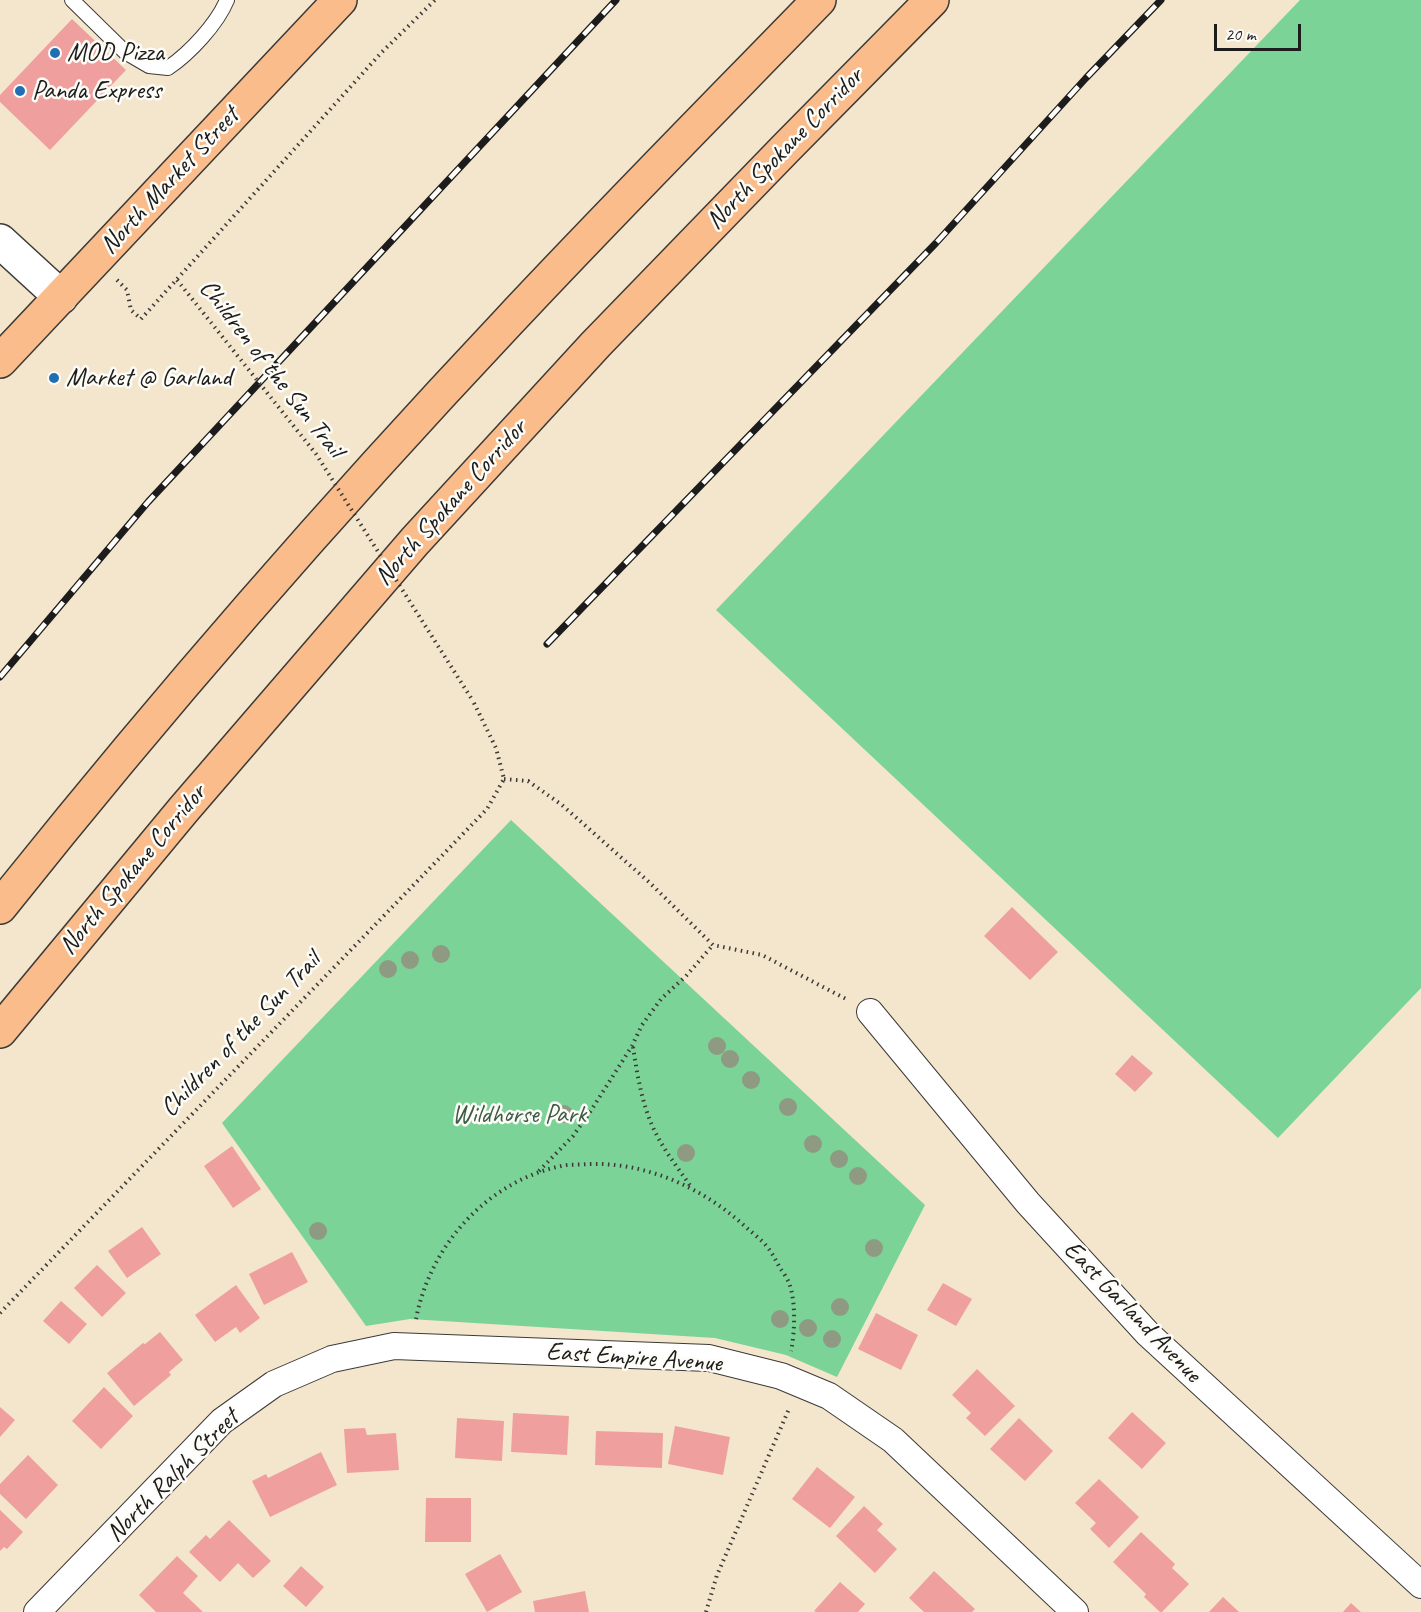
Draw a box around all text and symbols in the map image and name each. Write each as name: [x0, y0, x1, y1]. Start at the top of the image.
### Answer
scale bar: [1217, 12, 1304, 50]
text: 20 m: [1225, 23, 1256, 45]
place label: MOD Pizza: [67, 37, 164, 69]
marker: MOD Pizza: [48, 46, 62, 60]
street label: North Spokane Corridor: [700, 62, 870, 236]
place label: Panda Express: [32, 75, 161, 107]
marker: Panda Express: [13, 84, 27, 98]
street label: North Market Street: [94, 101, 246, 261]
street label: Children of the Sun Trail: [192, 274, 350, 464]
place label: Market @ Garland: [66, 362, 231, 394]
marker: Market @ Garland: [47, 371, 61, 385]
street label: North Spokane Corridor: [368, 414, 534, 592]
street label: North Spokane Corridor: [53, 779, 213, 961]
street label: Children of the Sun Trail: [154, 946, 328, 1124]
park label: Wildhorse Park: [452, 1099, 586, 1131]
street label: East Garland Avenue: [1057, 1235, 1207, 1389]
street label: East Empire Avenue: [545, 1336, 723, 1380]
street label: North Ralph Street: [100, 1403, 246, 1549]

